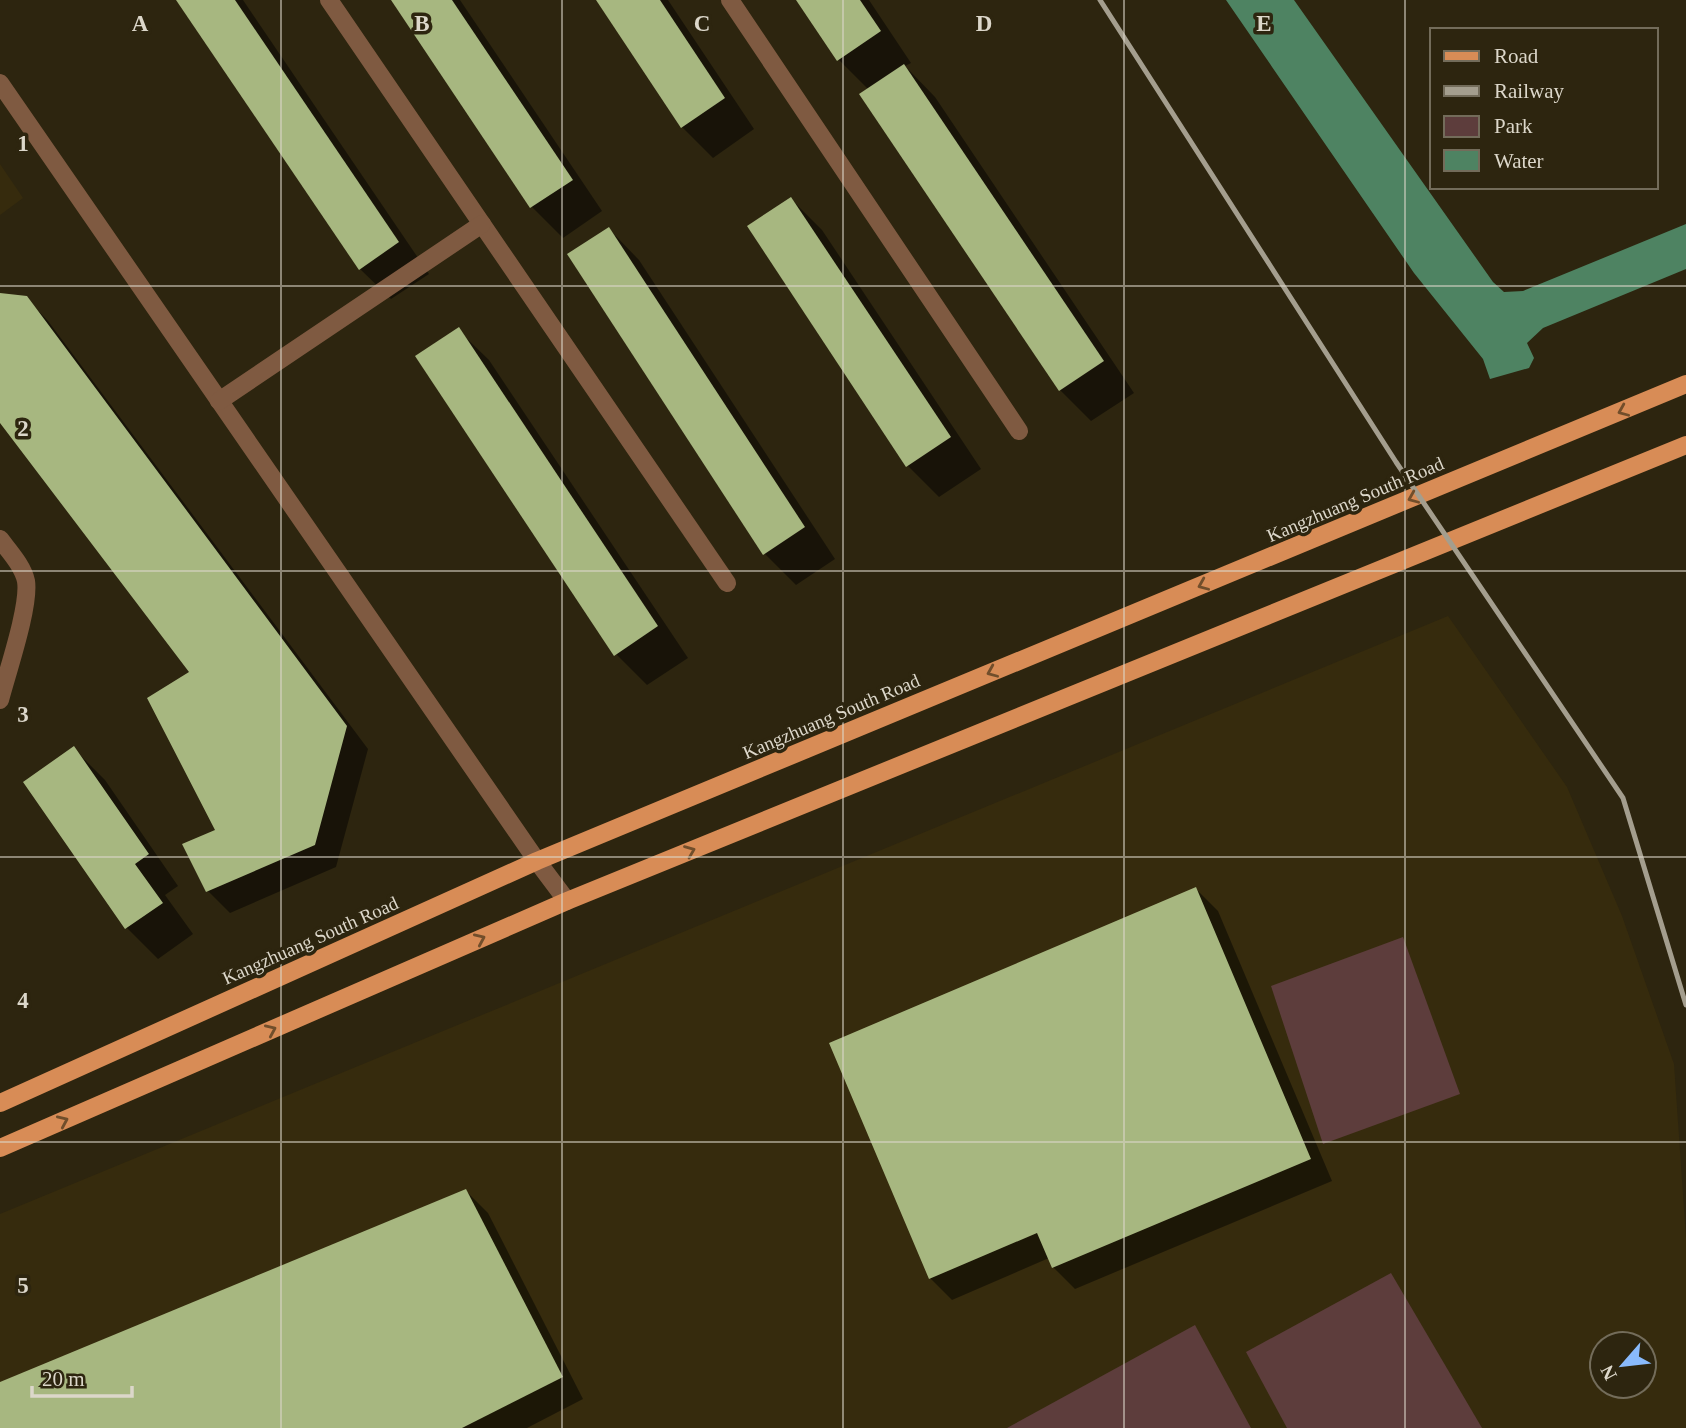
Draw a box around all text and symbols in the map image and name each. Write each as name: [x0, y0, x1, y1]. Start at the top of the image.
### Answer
text: A: [132, 11, 149, 36]
text: B: [414, 11, 430, 36]
text: C: [694, 11, 710, 36]
text: D: [976, 11, 992, 36]
text: E: [1256, 11, 1272, 36]
legend: [1430, 28, 1658, 189]
text: Road: [1494, 44, 1539, 68]
text: Railway: [1494, 79, 1564, 103]
text: Park: [1494, 114, 1533, 138]
text: 1: [17, 131, 29, 156]
text: Water: [1494, 149, 1544, 173]
one-way arrow: [1618, 402, 1630, 416]
text: 2: [17, 416, 29, 441]
street label: Kangzhuang South Road: [1264, 452, 1447, 546]
one-way arrow: [1407, 489, 1419, 503]
one-way arrow: [1197, 577, 1210, 591]
one-way arrow: [987, 664, 1000, 678]
street label: Kangzhuang South Road: [740, 669, 923, 763]
text: 3: [17, 702, 29, 727]
one-way arrow: [683, 846, 695, 860]
street label: Kangzhuang South Road: [219, 892, 402, 989]
one-way arrow: [473, 933, 485, 947]
text: 4: [17, 988, 29, 1013]
one-way arrow: [264, 1024, 276, 1038]
one-way arrow: [56, 1115, 68, 1129]
text: 5: [17, 1273, 29, 1298]
north arrow: [1588, 1330, 1658, 1400]
scale bar: [32, 1354, 131, 1398]
text: N: [1596, 1362, 1621, 1384]
text: 20 m: [42, 1367, 85, 1391]

